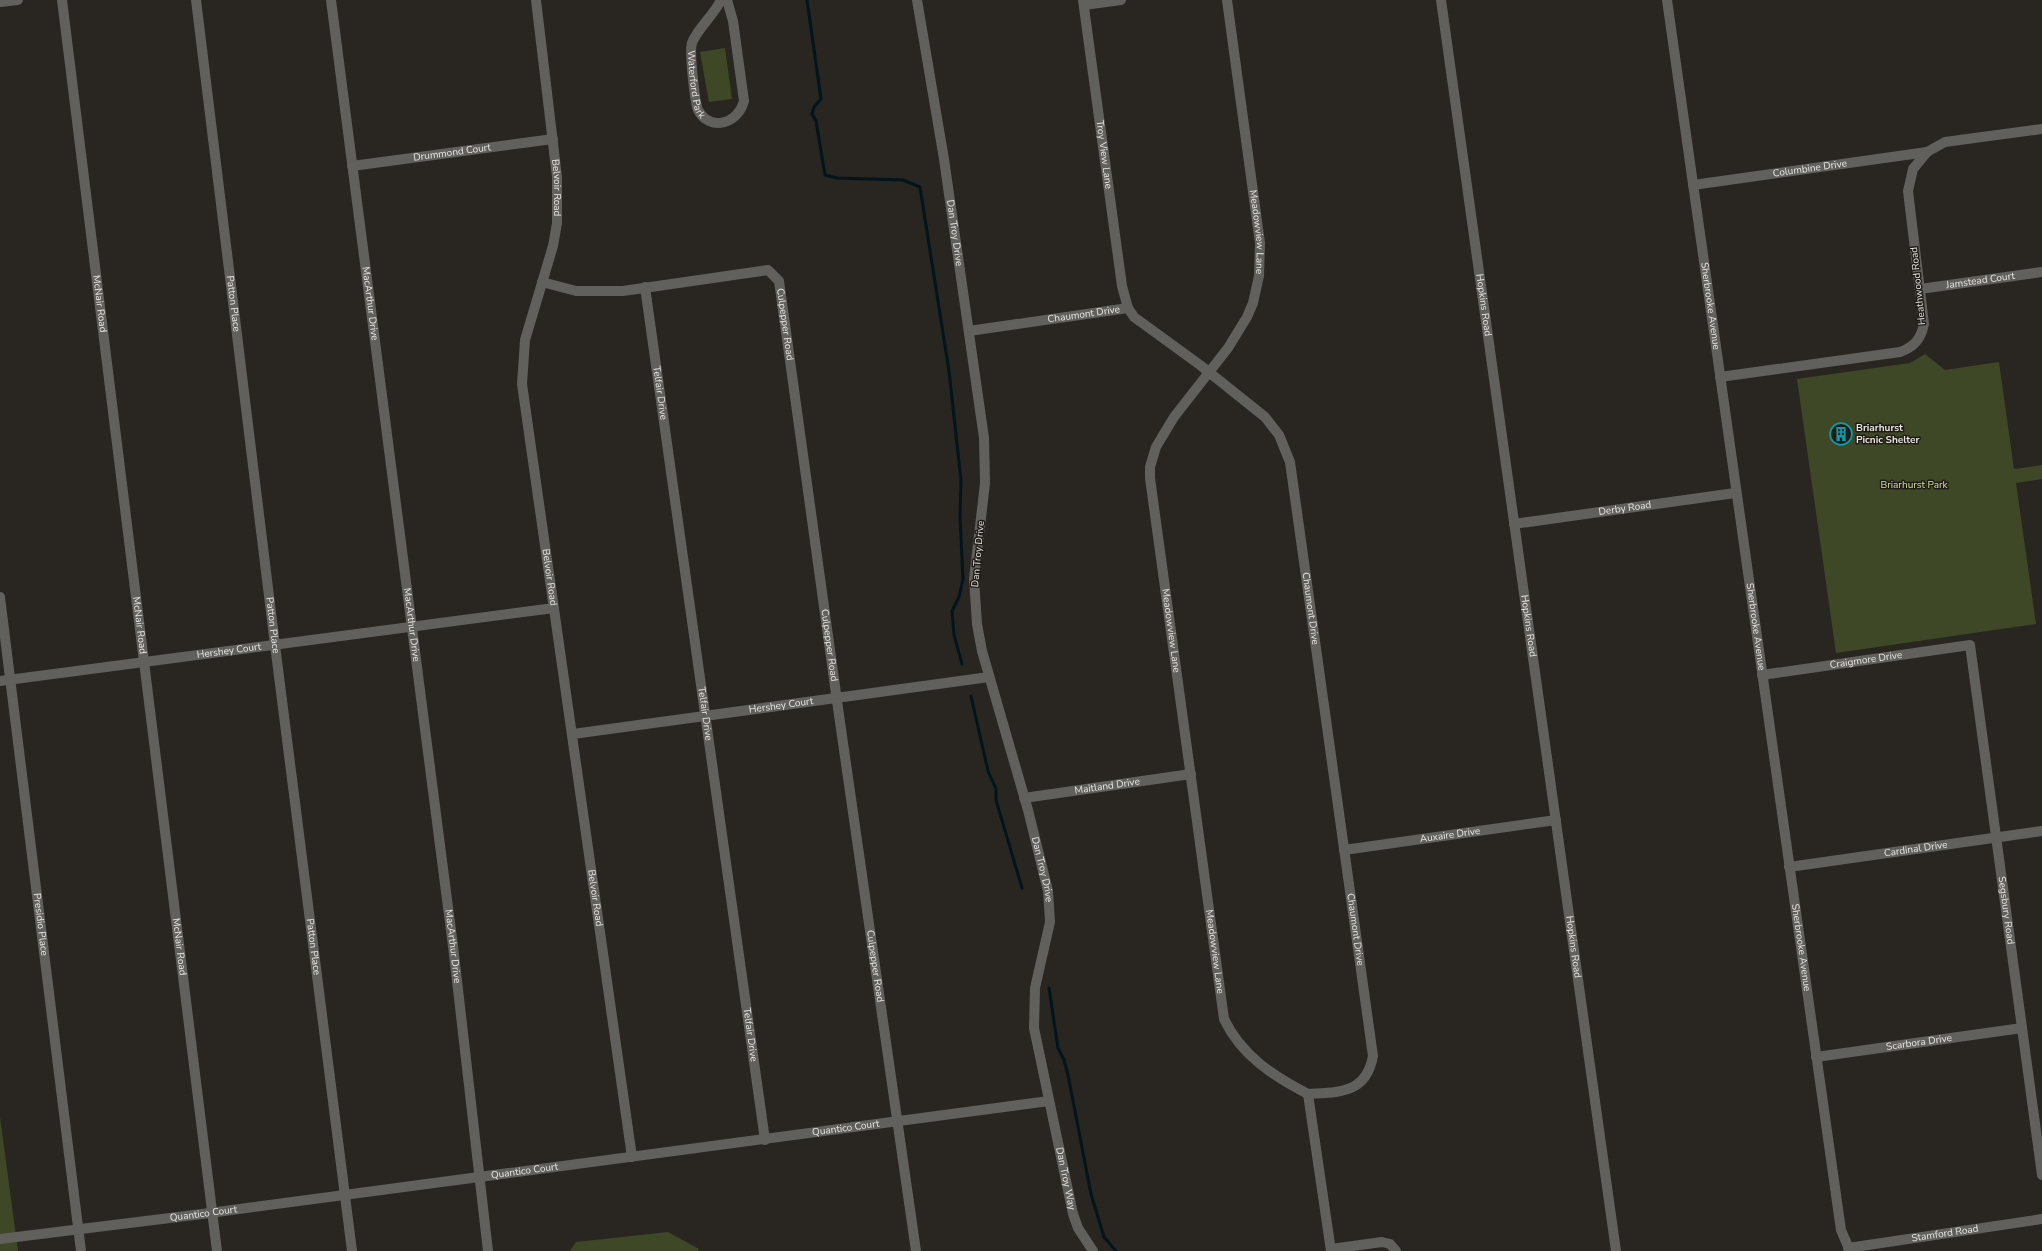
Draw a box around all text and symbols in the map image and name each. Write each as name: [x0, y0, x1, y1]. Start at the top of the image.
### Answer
street label: Waterford Park: [684, 50, 709, 123]
street label: Troy View Lane: [1092, 119, 1116, 190]
street label: Drummond Court: [412, 140, 492, 165]
street label: Columbine Drive: [1772, 156, 1848, 181]
street label: Belvoir Road: [548, 158, 564, 217]
street label: Meadowview Lane: [1246, 189, 1267, 274]
street label: Dan Troy Drive: [943, 199, 966, 267]
street label: Heathwood Road: [1907, 246, 1929, 326]
street label: Sherbrooke Avenue: [1697, 261, 1723, 351]
street label: MacArthur Drive: [358, 266, 382, 341]
street label: Jamstead Court: [1944, 269, 2016, 292]
street label: Hopkins Road: [1472, 273, 1495, 337]
street label: McNair Road: [89, 274, 110, 333]
street label: Patton Place: [223, 275, 244, 333]
street label: Culpepper Road: [773, 287, 797, 362]
street label: Chaumont Drive: [1047, 302, 1121, 327]
street label: Telfair Drive: [649, 365, 671, 421]
building icon: Briarhurst Picnic Shelter: [1828, 421, 1854, 447]
place label: Briarhurst Picnic Shelter: [1856, 421, 1919, 447]
park label: Briarhurst Park: [1880, 478, 1949, 492]
street label: Derby Road: [1598, 498, 1652, 519]
street label: Dan Troy Drive: [968, 520, 988, 588]
street label: Belvoir Road: [539, 548, 560, 607]
street label: Chaumont Drive: [1298, 571, 1322, 646]
street label: Sherbrooke Avenue: [1743, 582, 1769, 671]
street label: MacArthur Drive: [400, 587, 423, 663]
street label: Meadowview Lane: [1158, 588, 1184, 673]
street label: Hopkins Road: [1517, 594, 1540, 658]
street label: McNair Road: [129, 596, 150, 655]
street label: Patton Place: [262, 596, 283, 654]
street label: Culpepper Road: [817, 608, 841, 683]
street label: Hershey Court: [196, 640, 263, 662]
street label: Craigmore Drive: [1829, 648, 1903, 672]
street label: Telfair Drive: [694, 686, 716, 742]
street label: Hershey Court: [748, 694, 815, 717]
street label: Maitland Drive: [1074, 774, 1141, 798]
street label: Auxaire Drive: [1419, 824, 1481, 846]
street label: Dan Troy Drive: [1028, 835, 1056, 903]
street label: Cardinal Drive: [1883, 838, 1948, 860]
street label: Belvoir Road: [584, 869, 606, 928]
street label: Segsbury Road: [1995, 876, 2018, 945]
street label: Presidio Place: [30, 892, 51, 957]
street label: Chaumont Drive: [1343, 892, 1367, 967]
street label: Sherbrooke Avenue: [1788, 903, 1814, 992]
street label: MacArthur Drive: [441, 908, 464, 984]
street label: Meadowview Lane: [1202, 909, 1227, 995]
street label: Hopkins Road: [1562, 915, 1585, 979]
street label: McNair Road: [169, 917, 190, 976]
street label: Patton Place: [303, 918, 324, 976]
street label: Culpepper Road: [863, 929, 887, 1003]
street label: Telfair Drive: [739, 1007, 761, 1063]
street label: Scarbora Drive: [1885, 1031, 1953, 1054]
street label: Quantico Court: [811, 1117, 881, 1140]
street label: Dan Troy Way: [1052, 1146, 1079, 1212]
street label: Quantico Court: [490, 1159, 560, 1182]
street label: Quantico Court: [169, 1202, 238, 1225]
street label: Stamford Road: [1910, 1222, 1980, 1245]

